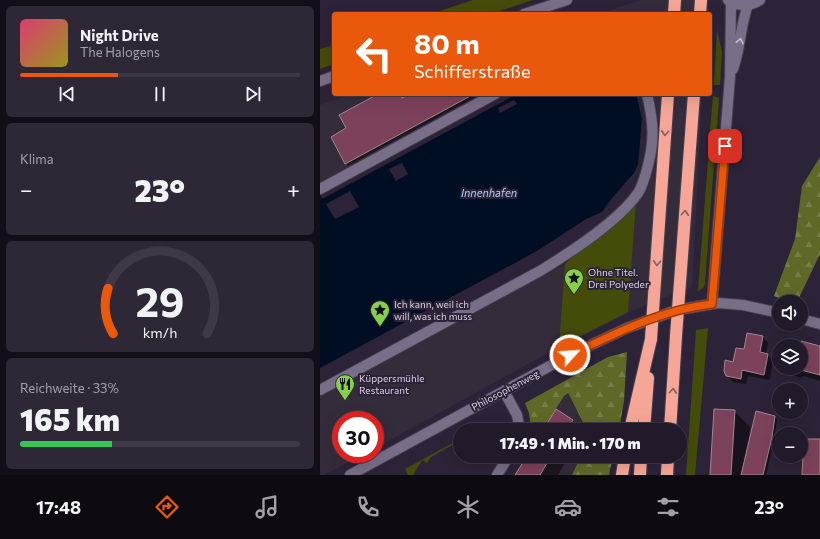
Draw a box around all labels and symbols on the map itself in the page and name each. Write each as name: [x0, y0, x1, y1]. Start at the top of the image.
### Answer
one-way arrow: [735, 38, 744, 44]
pin: [708, 129, 742, 163]
one-way arrow: [661, 130, 670, 136]
water label: Innenhafen: [461, 186, 517, 199]
one-way arrow: [681, 210, 690, 216]
one-way arrow: [652, 260, 661, 266]
place label: Ohne Titel. Drei Polyeder: [588, 266, 649, 290]
place icon: Ohne Titel. Drei Polyeder: [563, 267, 585, 295]
place label: Ich kann, weil ich will, was ich muss: [394, 298, 472, 322]
place icon: Ich kann, weil ich will, was ich muss: [369, 299, 391, 327]
position arrow: [549, 334, 591, 376]
street label: Philosophenweg: [469, 367, 541, 413]
place label: Küppersmühle Restaurant: [359, 372, 425, 396]
restaurant icon: Küppersmühle Restaurant: [334, 373, 356, 401]
one-way arrow: [668, 388, 677, 394]
speed limit sign: 30: [332, 411, 384, 463]

